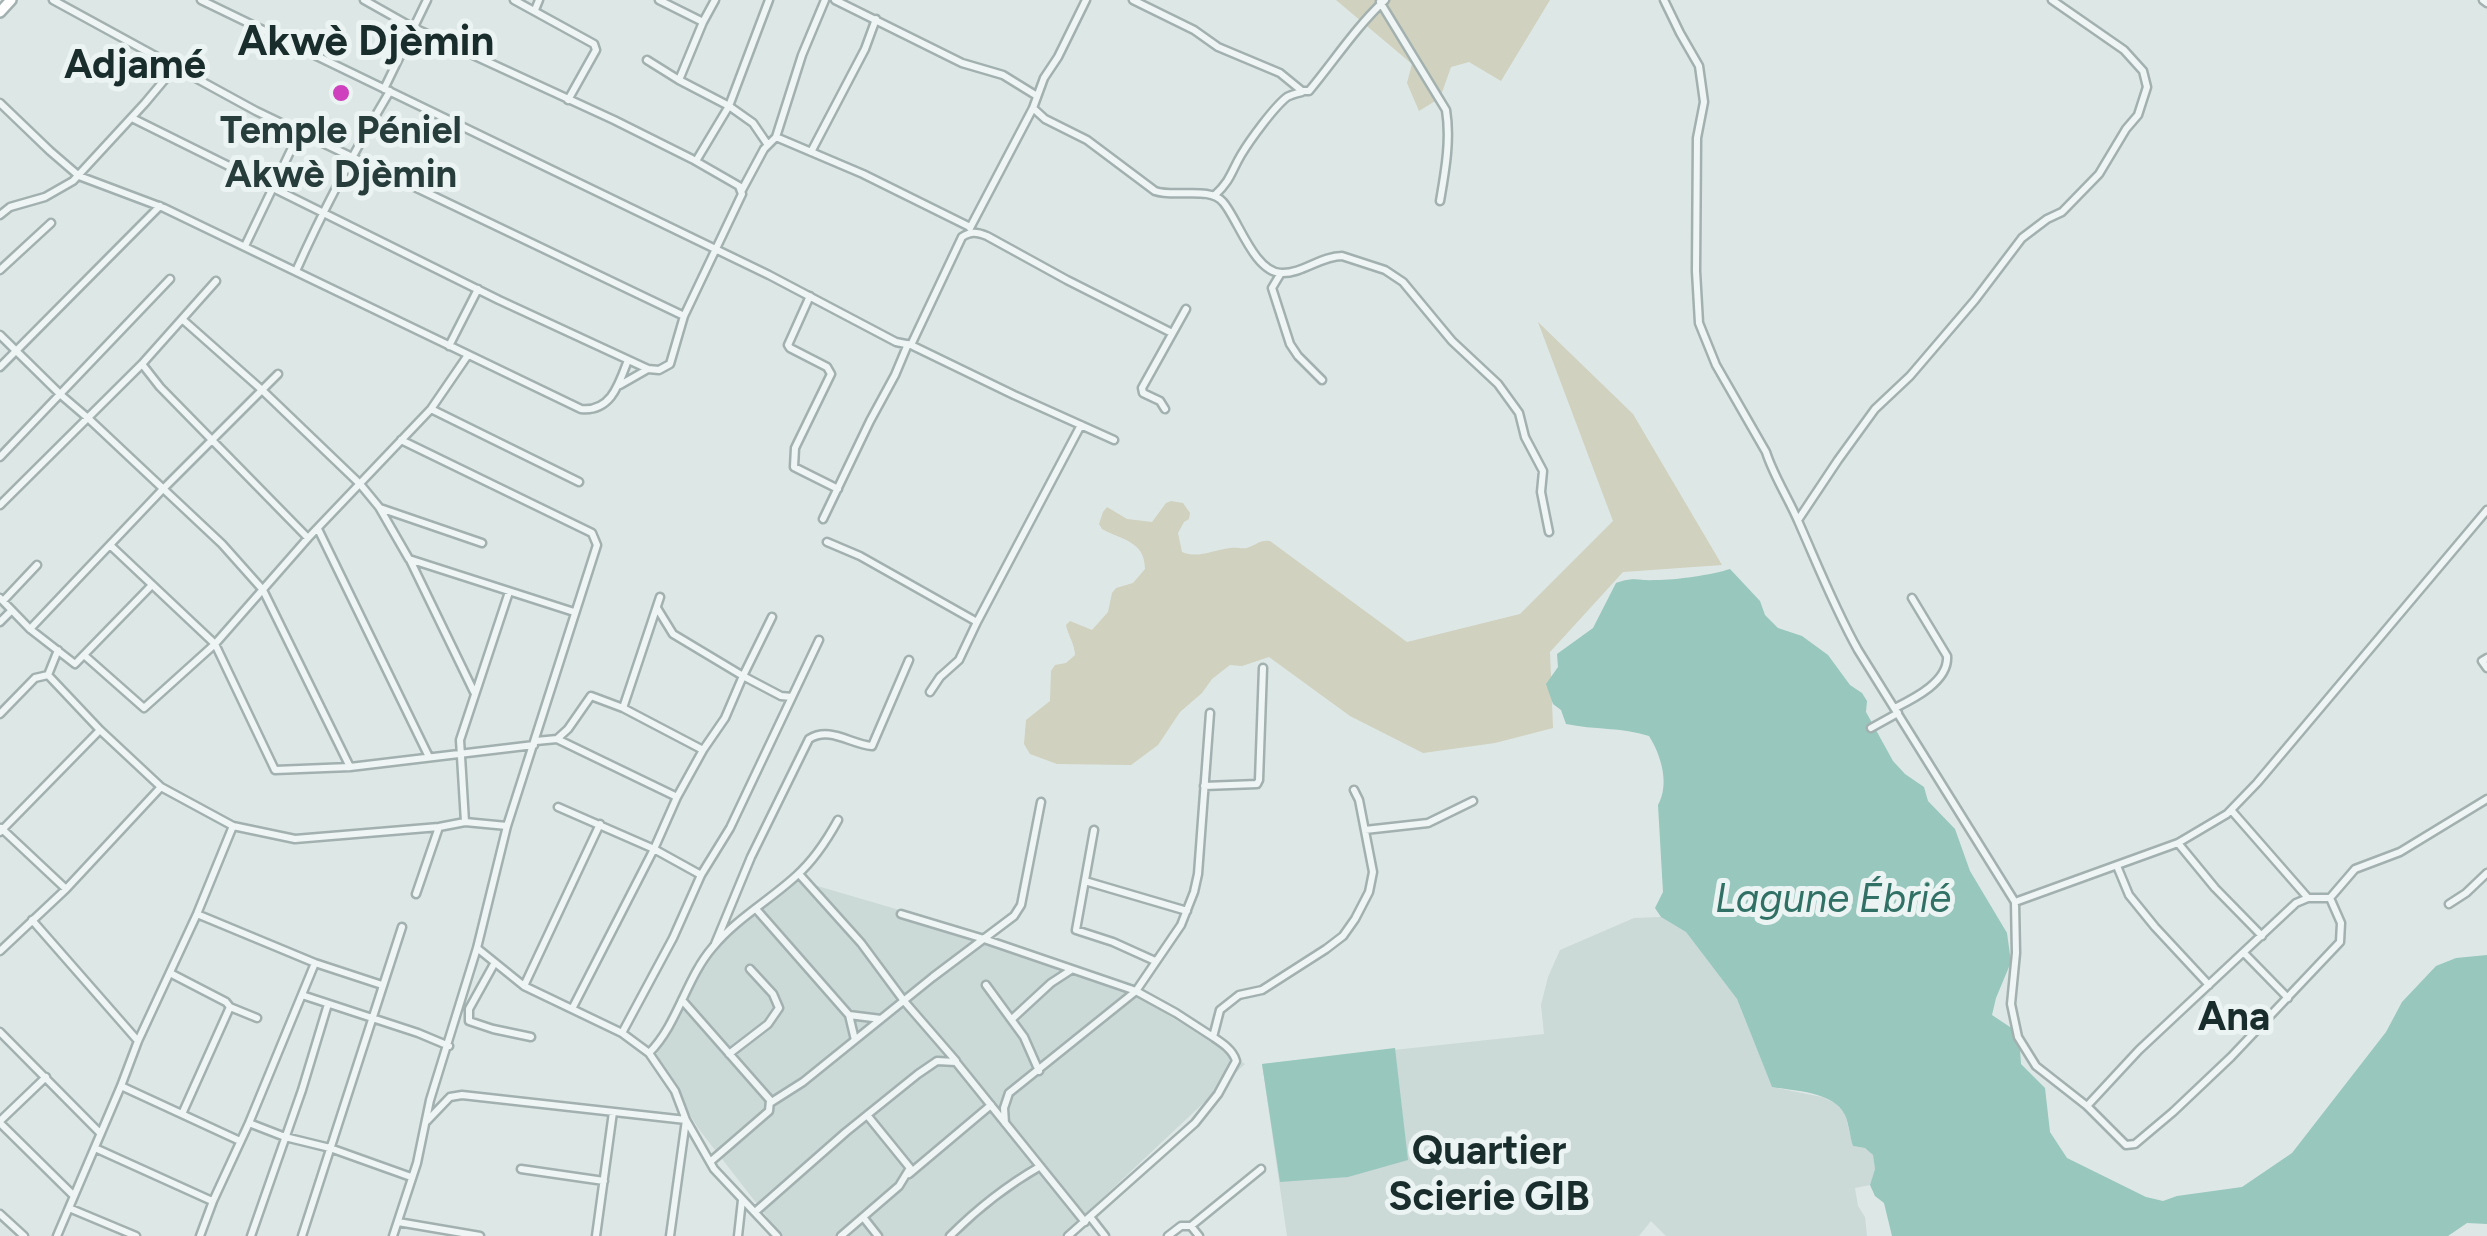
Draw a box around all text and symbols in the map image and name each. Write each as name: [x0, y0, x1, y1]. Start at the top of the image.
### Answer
district label: Akwè Djèmin: [238, 18, 494, 68]
district label: Adjamé: [64, 42, 206, 90]
marker: Temple Péniel Akwè Djèmin: [330, 82, 352, 104]
place label: Temple Péniel Akwè Djèmin: [220, 109, 462, 198]
water label: Lagune Ébrié: [1715, 876, 1951, 924]
district label: Ana: [2198, 994, 2270, 1042]
district label: Quartier Scierie GIB: [1388, 1128, 1590, 1222]

